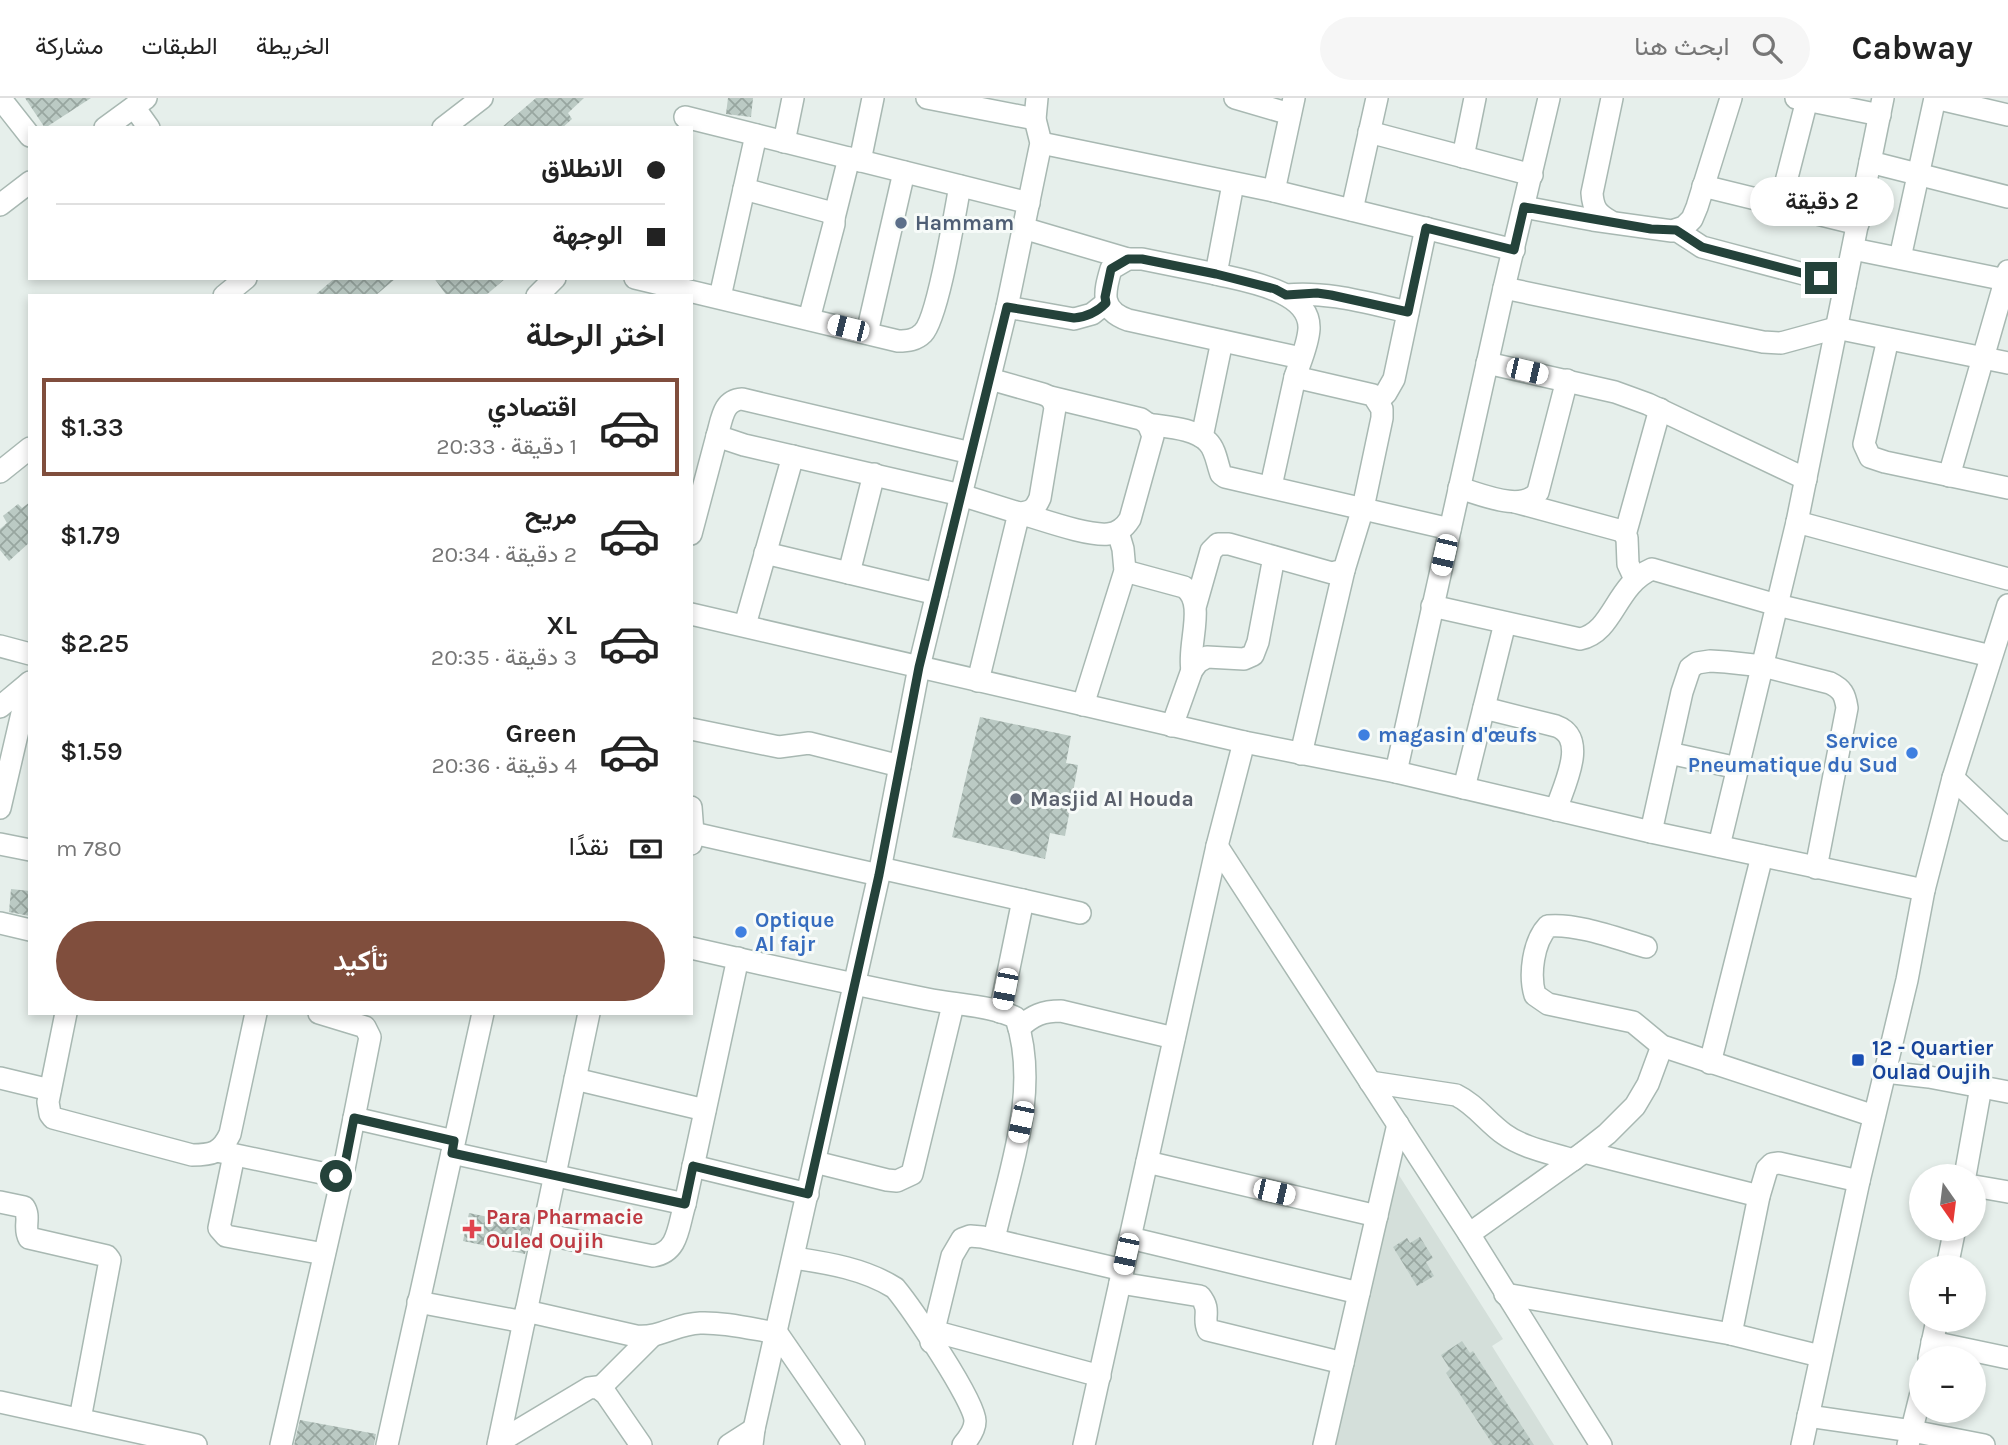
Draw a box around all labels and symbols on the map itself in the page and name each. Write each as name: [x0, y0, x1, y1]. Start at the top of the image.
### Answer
callout: 2 دقيقة: [1749, 176, 1893, 226]
place label: Hammam: [915, 211, 1014, 235]
marker: Hammam: [893, 215, 909, 231]
route end: [1805, 262, 1837, 294]
car: [826, 313, 871, 343]
car: [1505, 356, 1550, 386]
car: [1430, 532, 1459, 578]
place label: magasin d'œufs: [1378, 723, 1537, 747]
marker: magasin d'œufs: [1356, 727, 1372, 743]
place label: Service Pneumatique du Sud: [1688, 729, 1898, 778]
marker: Service Pneumatique du Sud: [1904, 745, 1920, 761]
place label: Masjid Al Houda: [1030, 787, 1194, 811]
marker: Masjid Al Houda: [1008, 791, 1024, 807]
place label: Optique Al fajr: [755, 908, 834, 956]
marker: Optique Al fajr: [733, 924, 749, 940]
car: [991, 966, 1020, 1012]
place label: 12 - Quartier Oulad Oujih: [1872, 1036, 1994, 1084]
marker: 12 - Quartier Oulad Oujih: [1850, 1052, 1866, 1068]
car: [1007, 1099, 1036, 1145]
route start: [320, 1160, 352, 1192]
north arrow: [1909, 1164, 1986, 1241]
car: [1252, 1177, 1297, 1207]
place label: Para Pharmacie Ouled Oujih: [486, 1205, 643, 1253]
marker: Para Pharmacie Ouled Oujih: [464, 1221, 480, 1237]
car: [1112, 1231, 1141, 1277]

